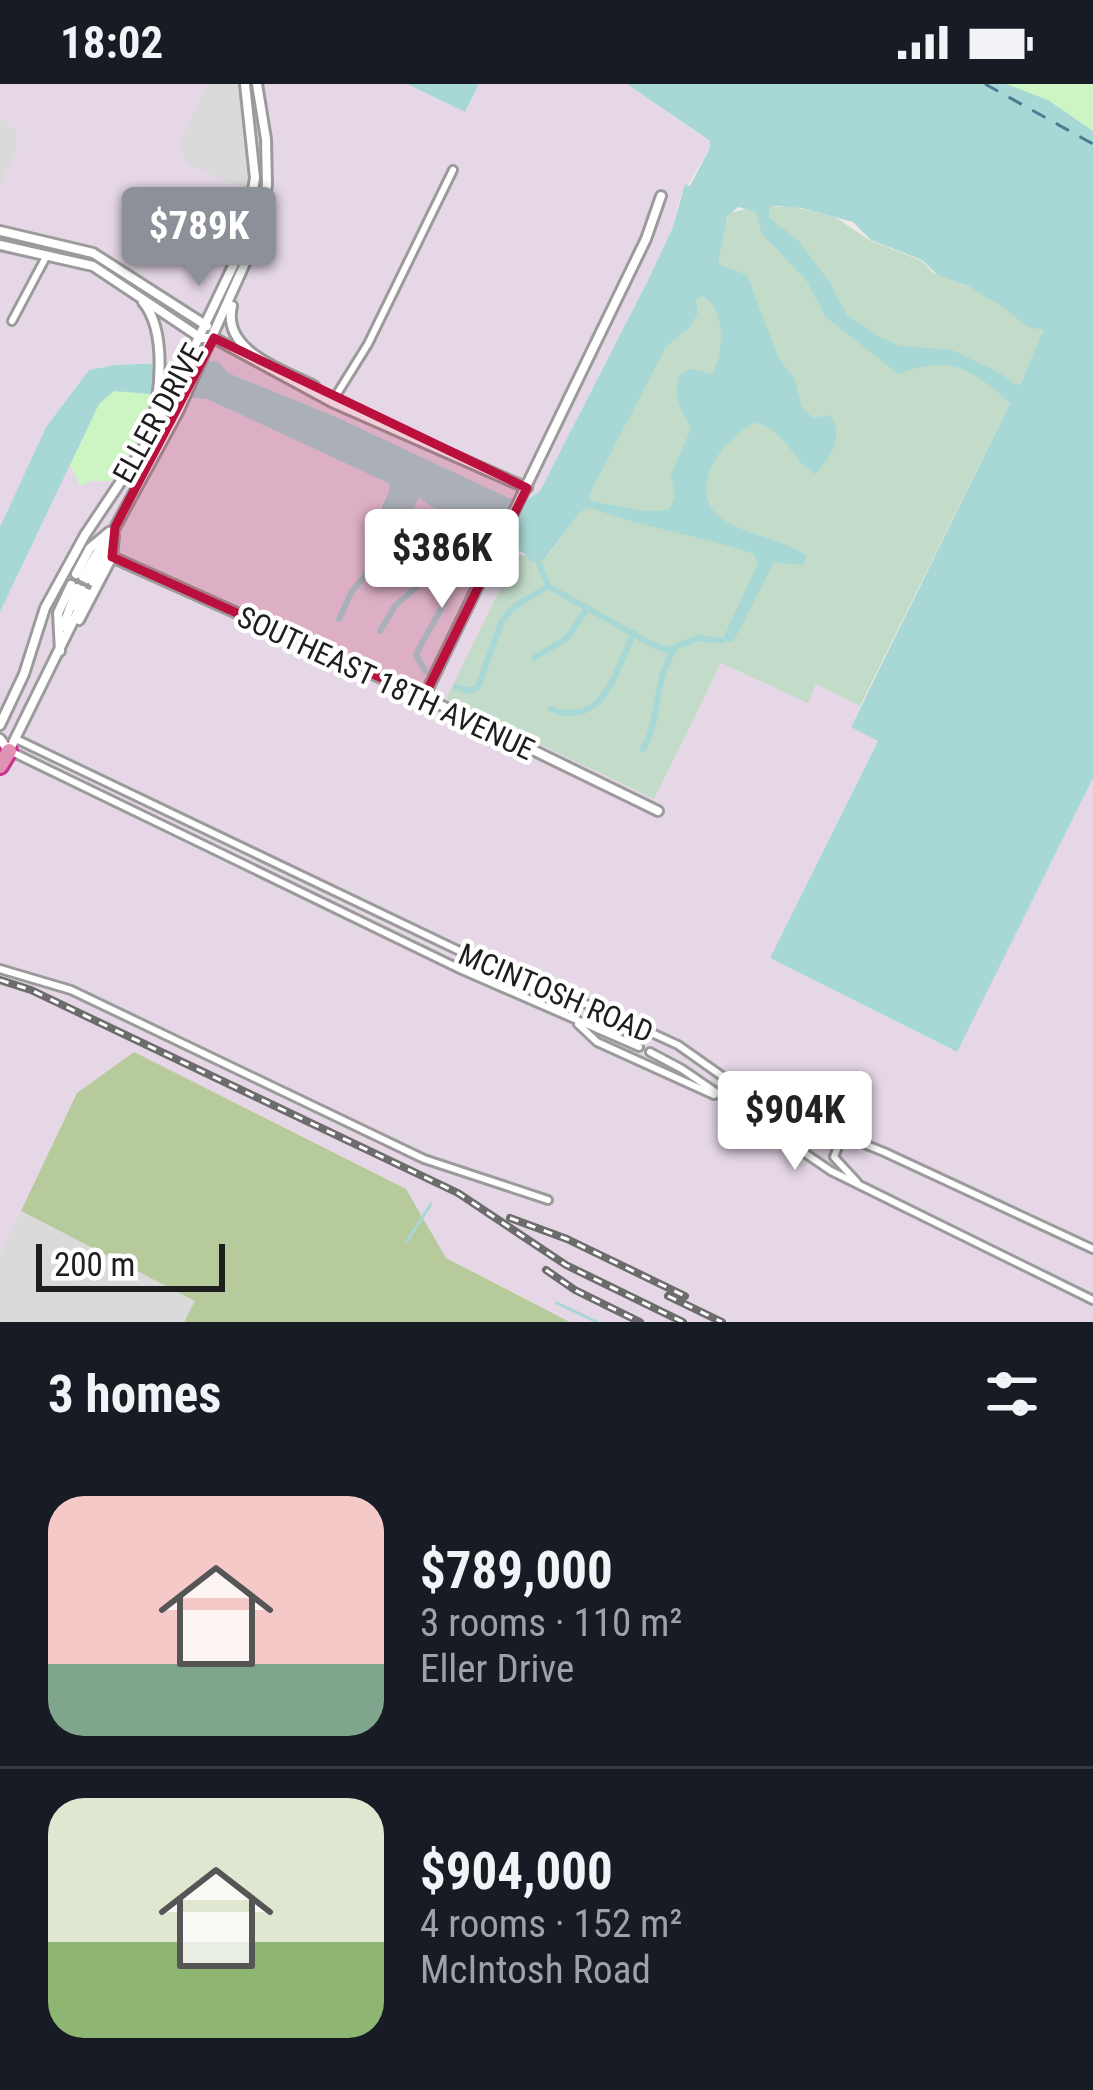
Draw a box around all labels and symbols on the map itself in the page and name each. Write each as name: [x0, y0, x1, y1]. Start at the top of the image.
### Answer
pin: $789K: [115, 187, 283, 289]
street label: ELLER DRIVE: [105, 337, 211, 489]
pin: $386K: [358, 509, 526, 611]
street label: SOUTHEAST 18TH AVENUE: [232, 599, 540, 767]
street label: MCINTOSH ROAD: [454, 936, 658, 1050]
pin: $904K: [711, 1071, 879, 1173]
scale bar: [36, 1238, 225, 1291]

